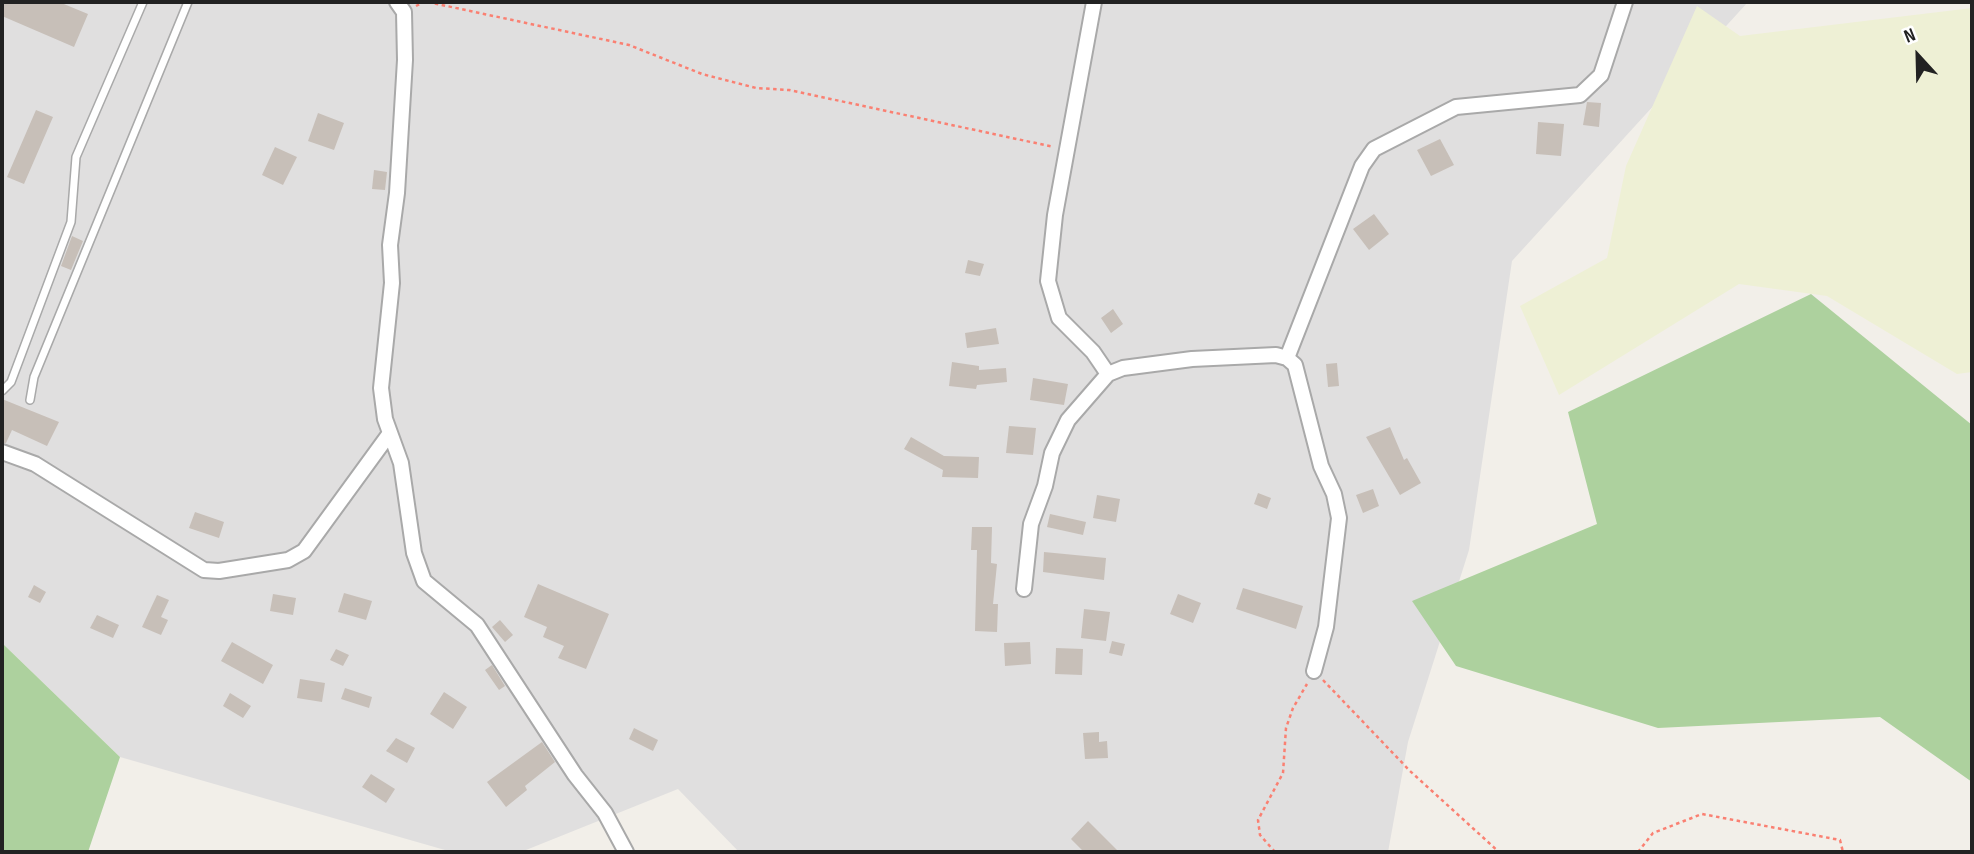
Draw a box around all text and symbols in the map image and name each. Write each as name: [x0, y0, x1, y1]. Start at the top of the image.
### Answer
north arrow: [1883, 21, 1953, 91]
text: N: [1901, 24, 1919, 49]

